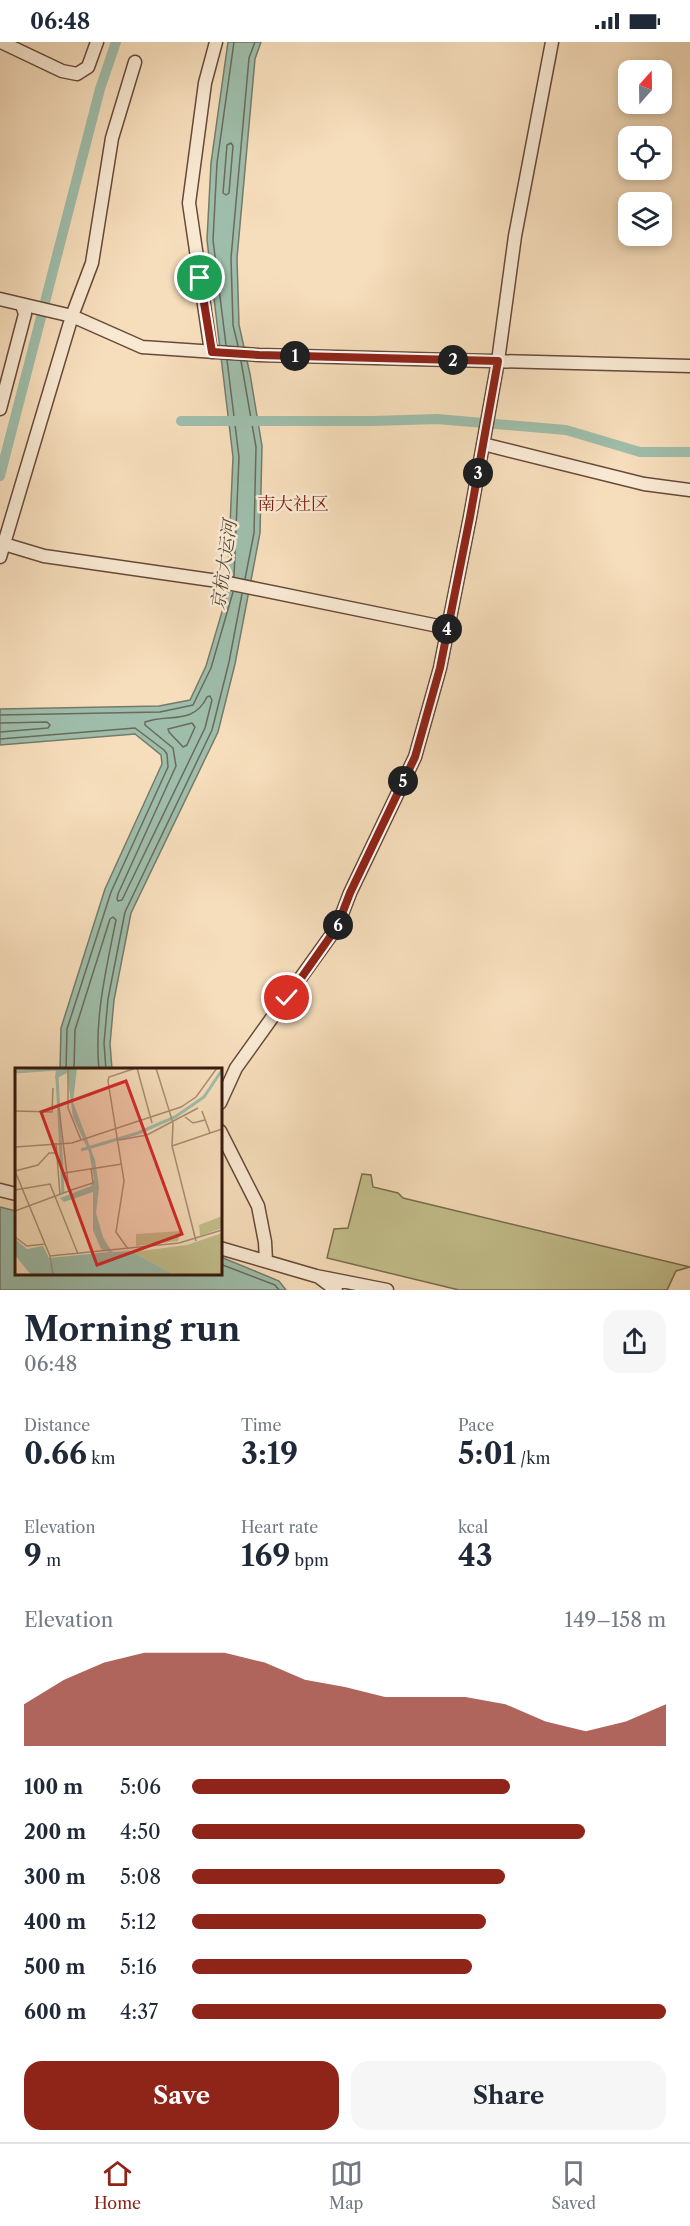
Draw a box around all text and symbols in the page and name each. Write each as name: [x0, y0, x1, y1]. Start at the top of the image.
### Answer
text: 06:48: [30, 8, 90, 35]
north arrow: [618, 60, 672, 114]
map controls: [618, 60, 672, 246]
button: locate: [618, 126, 672, 180]
button: layers: [618, 192, 672, 246]
pin: [174, 252, 225, 303]
icon: arrive: [183, 261, 216, 294]
pin: 1: [280, 341, 310, 371]
pin: 2: [438, 345, 468, 375]
text: 1: [291, 346, 299, 366]
text: 2: [448, 350, 458, 370]
pin: 3: [463, 458, 493, 488]
text: 3: [473, 463, 483, 483]
district label: 南大社区: [257, 493, 329, 515]
water label: 京杭大运河: [207, 516, 242, 611]
pin: 4: [432, 614, 462, 644]
text: 4: [442, 619, 452, 639]
pin: 5: [388, 766, 418, 796]
text: 5: [399, 771, 407, 791]
pin: 6: [323, 910, 353, 940]
text: 6: [333, 915, 343, 935]
pin: [261, 972, 312, 1023]
icon: check: [270, 981, 303, 1014]
inset map: [15, 1068, 222, 1275]
text: Morning run: [24, 1309, 240, 1350]
button: share: [603, 1310, 666, 1373]
text: 06:48: [24, 1352, 77, 1376]
text: Distance: [24, 1415, 90, 1435]
text: Time: [241, 1415, 281, 1435]
text: Pace: [458, 1415, 494, 1435]
text: 0.66: [24, 1435, 87, 1472]
text: 3:19: [241, 1435, 298, 1472]
text: 5:01: [458, 1435, 516, 1472]
text: km: [87, 1448, 115, 1468]
text: /km: [516, 1448, 550, 1468]
text: Elevation: [24, 1517, 95, 1537]
text: Heart rate: [241, 1517, 318, 1537]
text: kcal: [458, 1517, 488, 1537]
text: 9: [24, 1537, 42, 1574]
text: 169: [241, 1537, 290, 1574]
text: 43: [458, 1537, 493, 1574]
text: m: [42, 1550, 61, 1570]
text: bpm: [290, 1550, 329, 1570]
text: Elevation: [24, 1608, 113, 1632]
text: 149–158 m: [565, 1608, 666, 1632]
text: 100 m: [24, 1775, 83, 1799]
text: 5:06: [120, 1775, 161, 1799]
text: 200 m: [24, 1820, 86, 1844]
text: 4:50: [120, 1820, 161, 1844]
text: 300 m: [24, 1865, 86, 1889]
text: 5:08: [120, 1865, 161, 1889]
text: 400 m: [24, 1910, 86, 1934]
text: 5:12: [120, 1910, 156, 1934]
text: 500 m: [24, 1955, 85, 1979]
text: 5:16: [120, 1955, 157, 1979]
text: 600 m: [24, 2000, 86, 2024]
text: 4:37: [120, 2000, 158, 2024]
button: Save: [24, 2061, 339, 2130]
button: Share: [351, 2061, 666, 2130]
tab: Home: [94, 2157, 141, 2213]
tab: Map: [329, 2157, 363, 2213]
tab: Saved: [552, 2157, 596, 2213]

